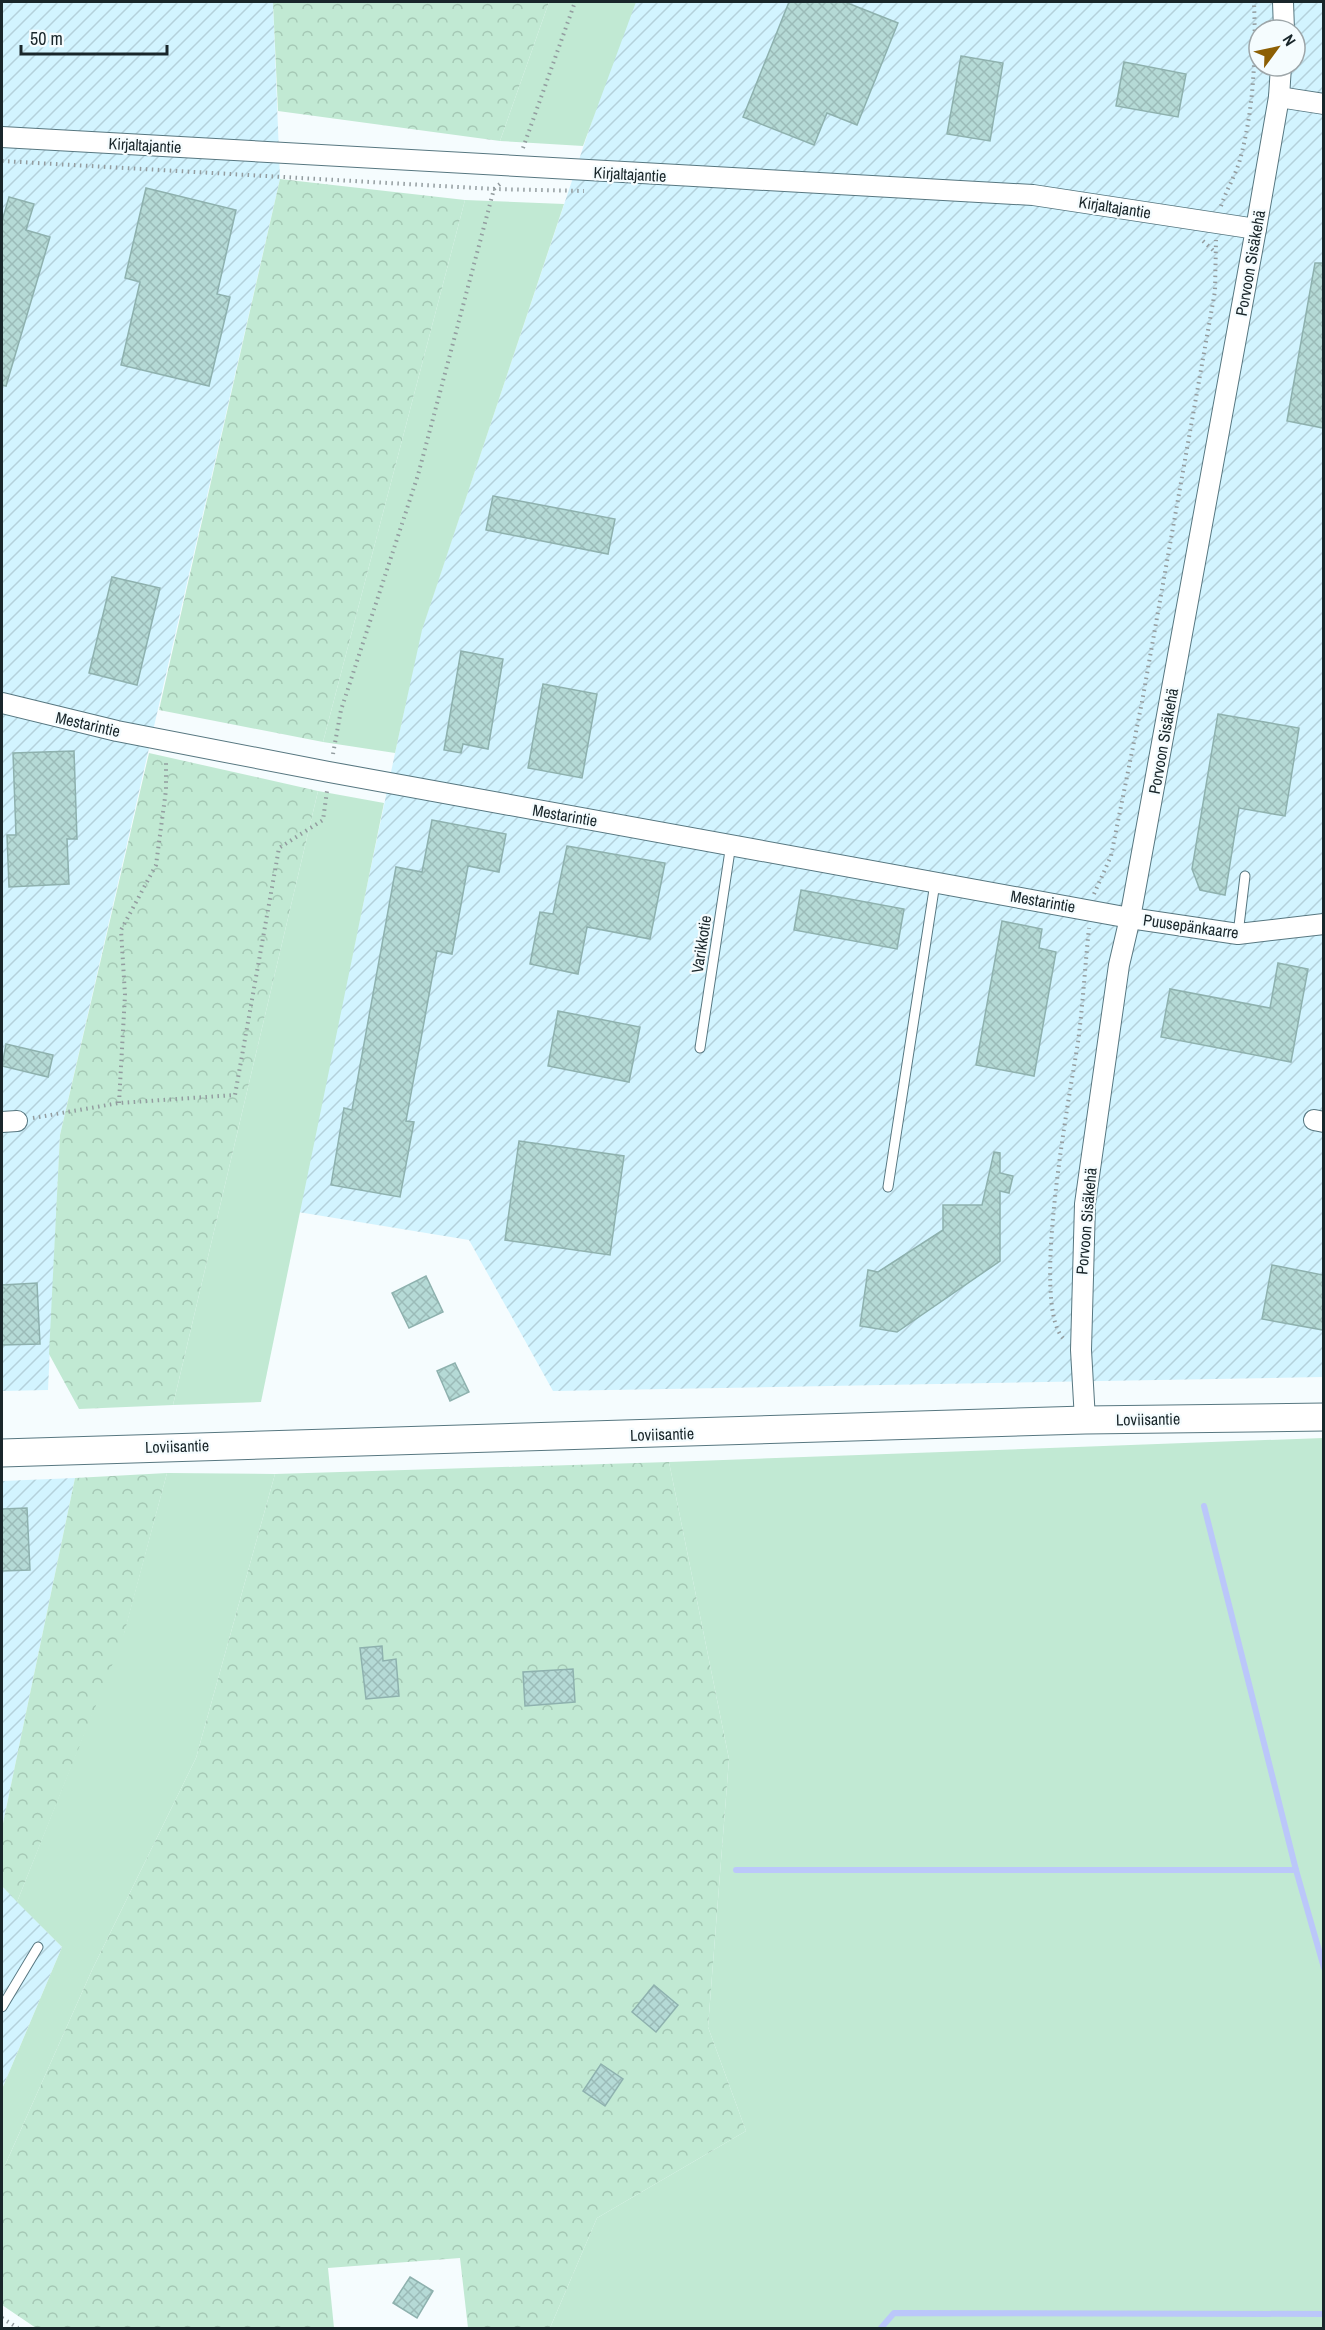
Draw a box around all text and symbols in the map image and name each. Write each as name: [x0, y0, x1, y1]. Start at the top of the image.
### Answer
scale bar: [21, 18, 166, 56]
north arrow: [1247, 18, 1307, 78]
text: 50 m: [30, 26, 63, 51]
text: N: [1278, 30, 1301, 50]
street label: Kirjaltajantie: [108, 132, 182, 158]
street label: Kirjaltajantie: [593, 161, 667, 187]
street label: Kirjaltajantie: [1077, 190, 1153, 224]
street label: Porvoon Sisäkehä: [1230, 208, 1270, 318]
street label: Porvoon Sisäkehä: [1143, 686, 1183, 796]
street label: Mestarintie: [54, 706, 122, 742]
street label: Mestarintie: [531, 798, 599, 832]
street label: Mestarintie: [1009, 884, 1077, 918]
street label: Puusepänkaarre: [1142, 908, 1240, 944]
street label: Varikkotie: [686, 914, 716, 974]
street label: Porvoon Sisäkehä: [1070, 1166, 1102, 1275]
street label: Loviisantie: [1116, 1407, 1180, 1431]
street label: Loviisantie: [630, 1422, 694, 1446]
street label: Loviisantie: [145, 1434, 209, 1458]

